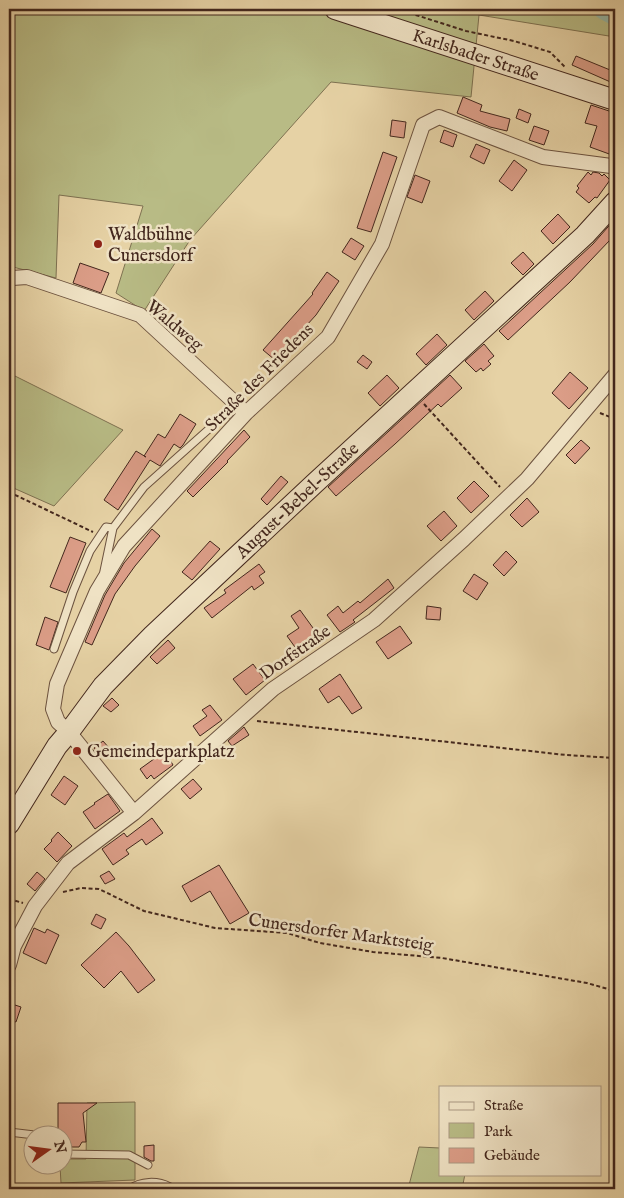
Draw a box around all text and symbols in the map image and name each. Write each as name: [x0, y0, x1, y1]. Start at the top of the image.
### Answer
street label: Karlsbader Straße: [409, 25, 542, 87]
place label: Waldbühne Cunersdorf: [108, 224, 197, 268]
marker: Waldbühne Cunersdorf: [92, 238, 104, 250]
street label: Waldweg: [141, 296, 208, 357]
street label: Straße des Friedens: [201, 319, 319, 437]
street label: August-Bebel-Straße: [231, 438, 365, 565]
street label: Dorfstraße: [256, 620, 336, 686]
place label: Gemeindeparkplatz: [87, 741, 235, 764]
marker: Gemeindeparkplatz: [71, 745, 83, 757]
street label: Cunersdorfer Marktsteig: [247, 909, 435, 958]
legend: [439, 1086, 602, 1176]
text: Straße: [484, 1096, 524, 1115]
text: Park: [484, 1122, 514, 1141]
north arrow: [22, 1126, 72, 1176]
text: N: [49, 1138, 70, 1155]
text: Gebäude: [484, 1146, 540, 1165]

